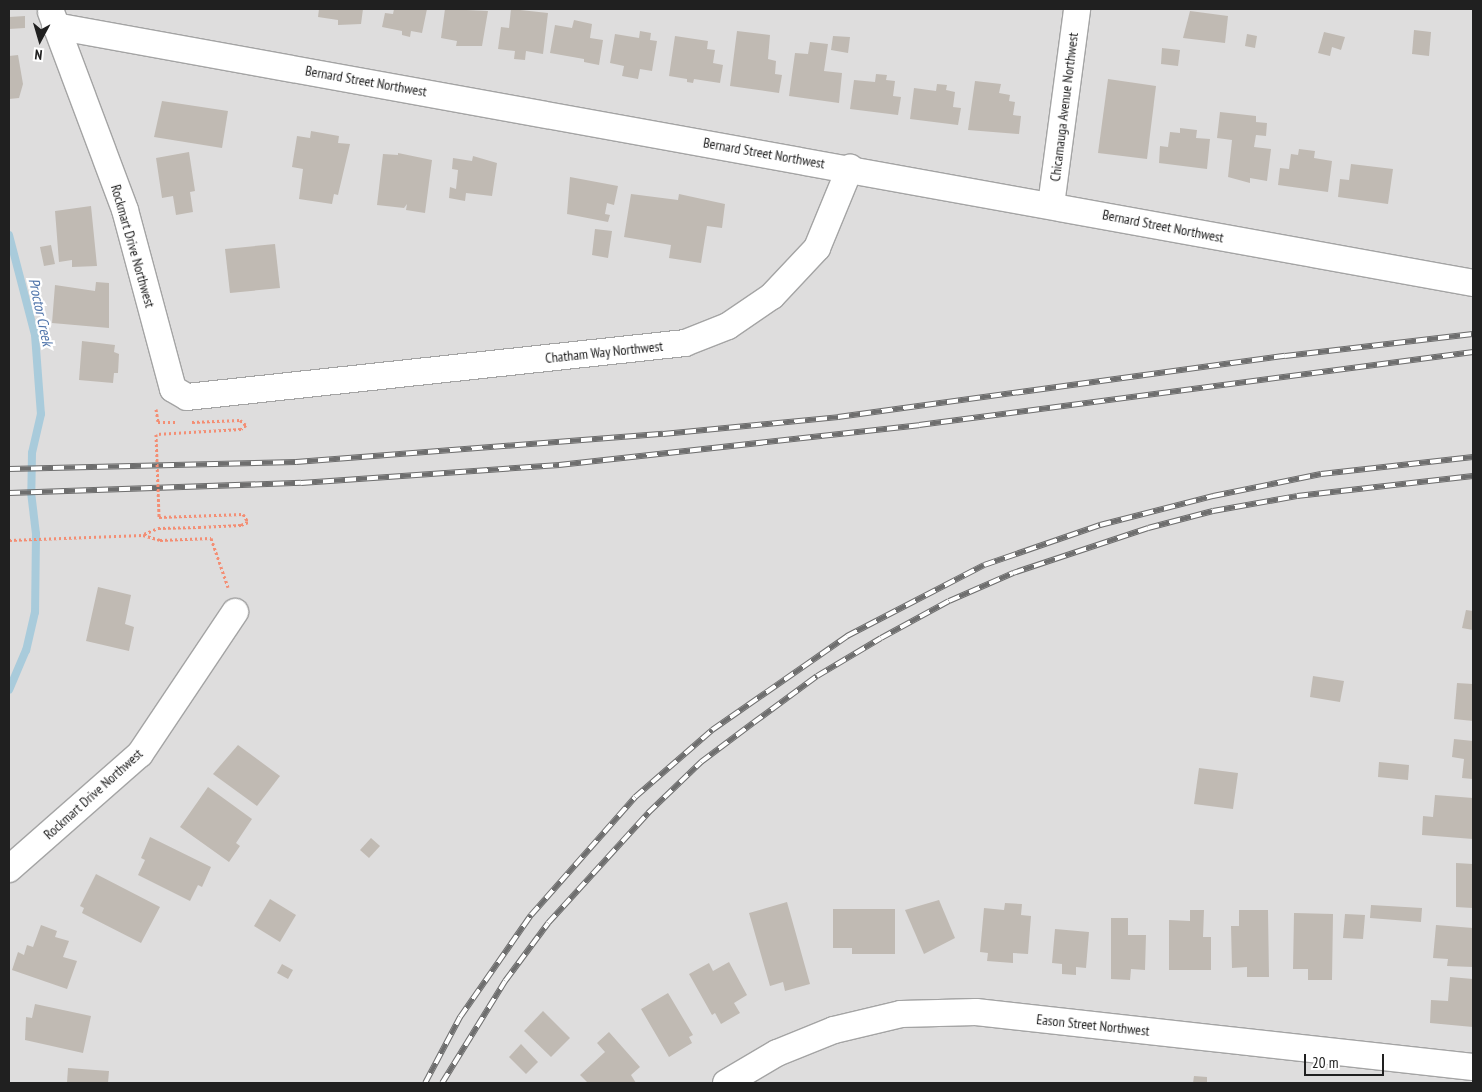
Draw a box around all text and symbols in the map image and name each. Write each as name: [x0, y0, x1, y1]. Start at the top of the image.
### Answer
north arrow: [15, 15, 65, 65]
street label: Chicamauga Avenue Northwest: [1047, 31, 1081, 183]
text: N: [34, 46, 43, 64]
street label: Bernard Street Northwest: [304, 62, 428, 100]
street label: Bernard Street Northwest: [702, 134, 826, 172]
street label: Rockmart Drive Northwest: [107, 183, 159, 309]
street label: Bernard Street Northwest: [1101, 206, 1225, 246]
water label: Proctor Creek: [25, 276, 57, 348]
street label: Chatham Way Northwest: [544, 337, 664, 367]
street label: Rockmart Drive Northwest: [40, 745, 146, 843]
street label: Eason Street Northwest: [1036, 1011, 1150, 1039]
scale bar: [1307, 1044, 1387, 1076]
text: 20 m: [1312, 1053, 1338, 1072]

